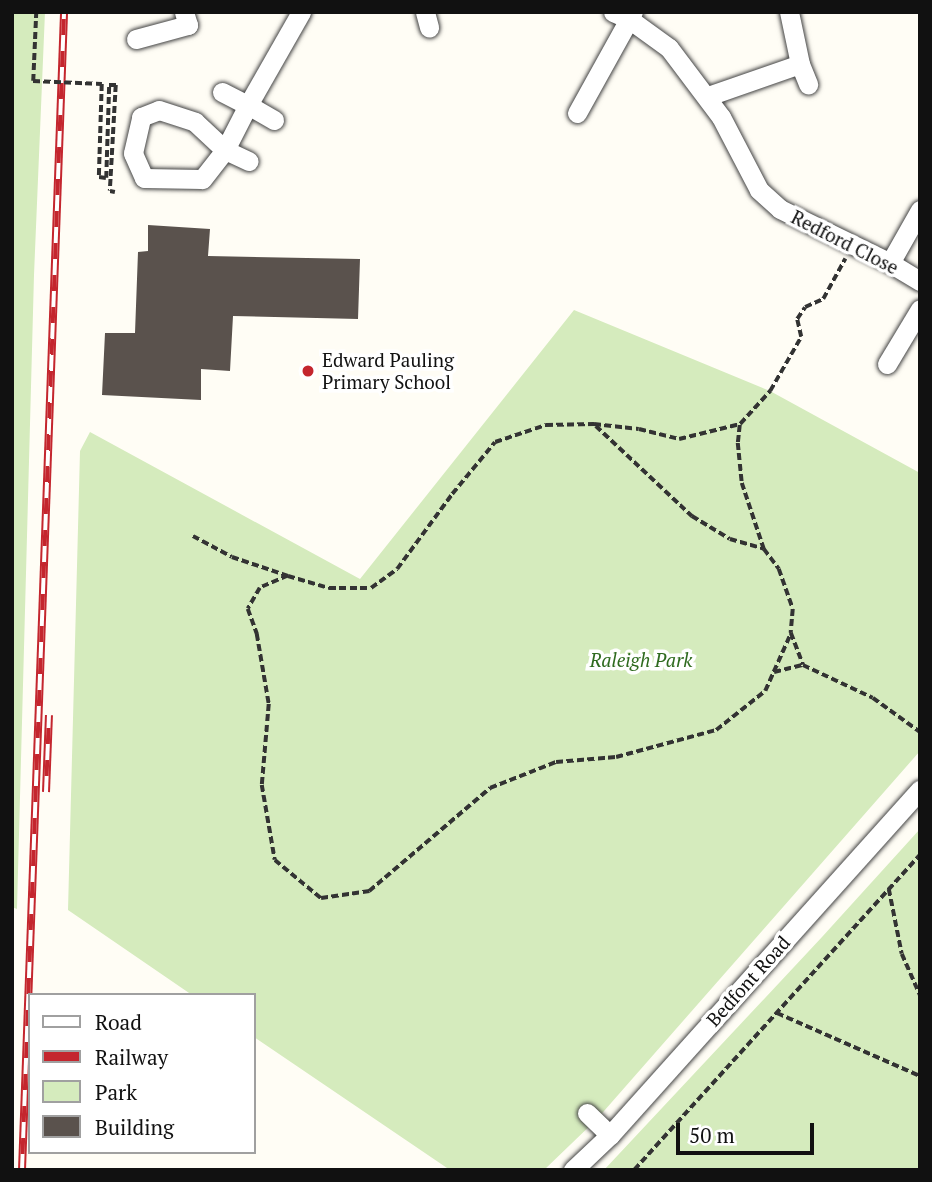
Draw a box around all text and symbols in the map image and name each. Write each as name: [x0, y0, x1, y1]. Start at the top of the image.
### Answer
street label: Redford Close: [788, 205, 902, 279]
place label: Edward Pauling Primary School: [322, 349, 454, 393]
marker: Edward Pauling Primary School: [300, 363, 316, 379]
park label: Raleigh Park: [590, 649, 692, 671]
street label: Bedfont Road: [701, 931, 795, 1031]
legend: [28, 993, 256, 1154]
text: Road: [95, 1008, 142, 1036]
text: Railway: [95, 1043, 168, 1071]
text: Park: [95, 1078, 137, 1106]
scale bar: [680, 1108, 818, 1152]
text: Building: [95, 1113, 174, 1141]
text: 50 m: [689, 1121, 735, 1149]

